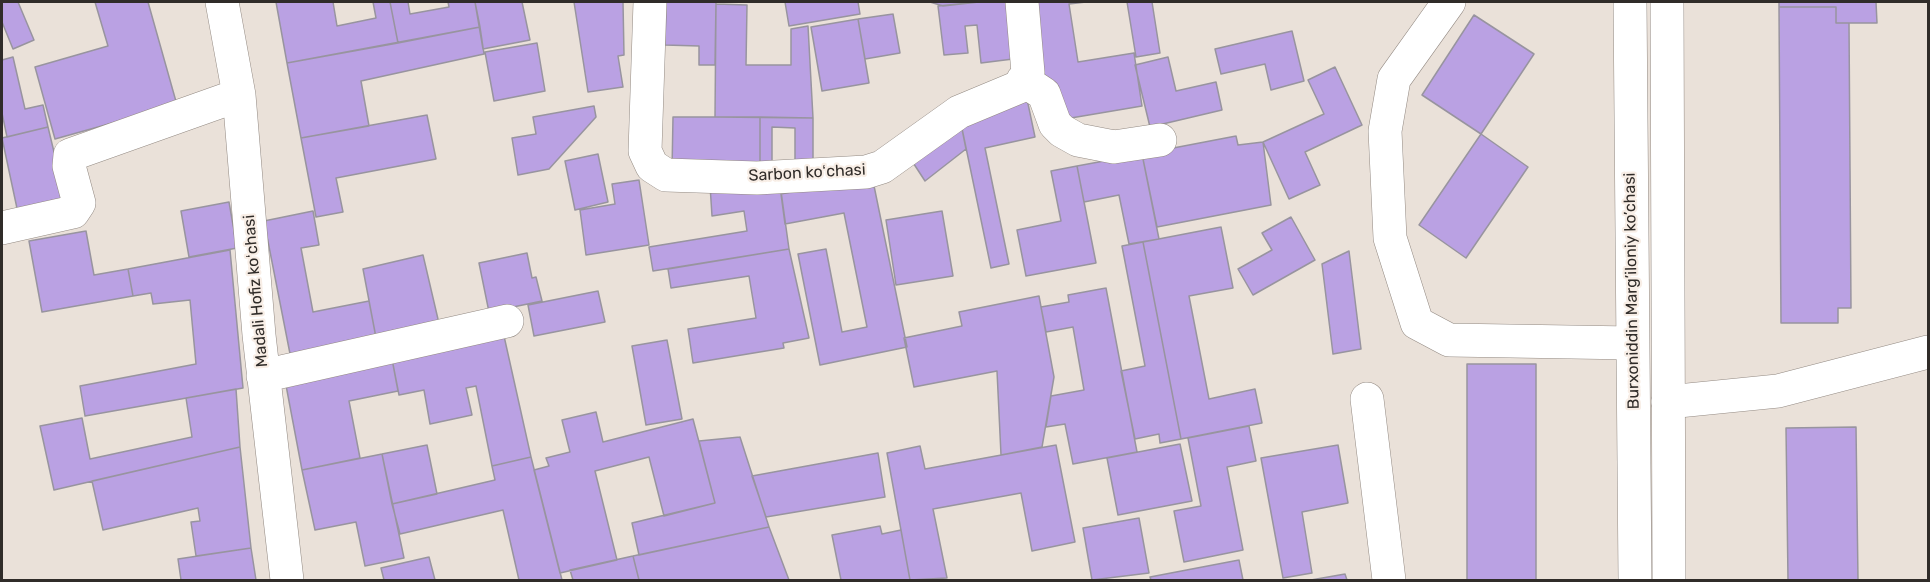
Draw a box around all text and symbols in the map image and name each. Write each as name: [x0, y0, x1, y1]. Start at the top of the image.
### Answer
street label: Sarbon koʻchasi: [748, 160, 866, 186]
street label: Burxoniddin Marg’iloniy ko’chasi: [1620, 172, 1644, 410]
street label: Madali Hofiz koʻchasi: [240, 214, 272, 368]

